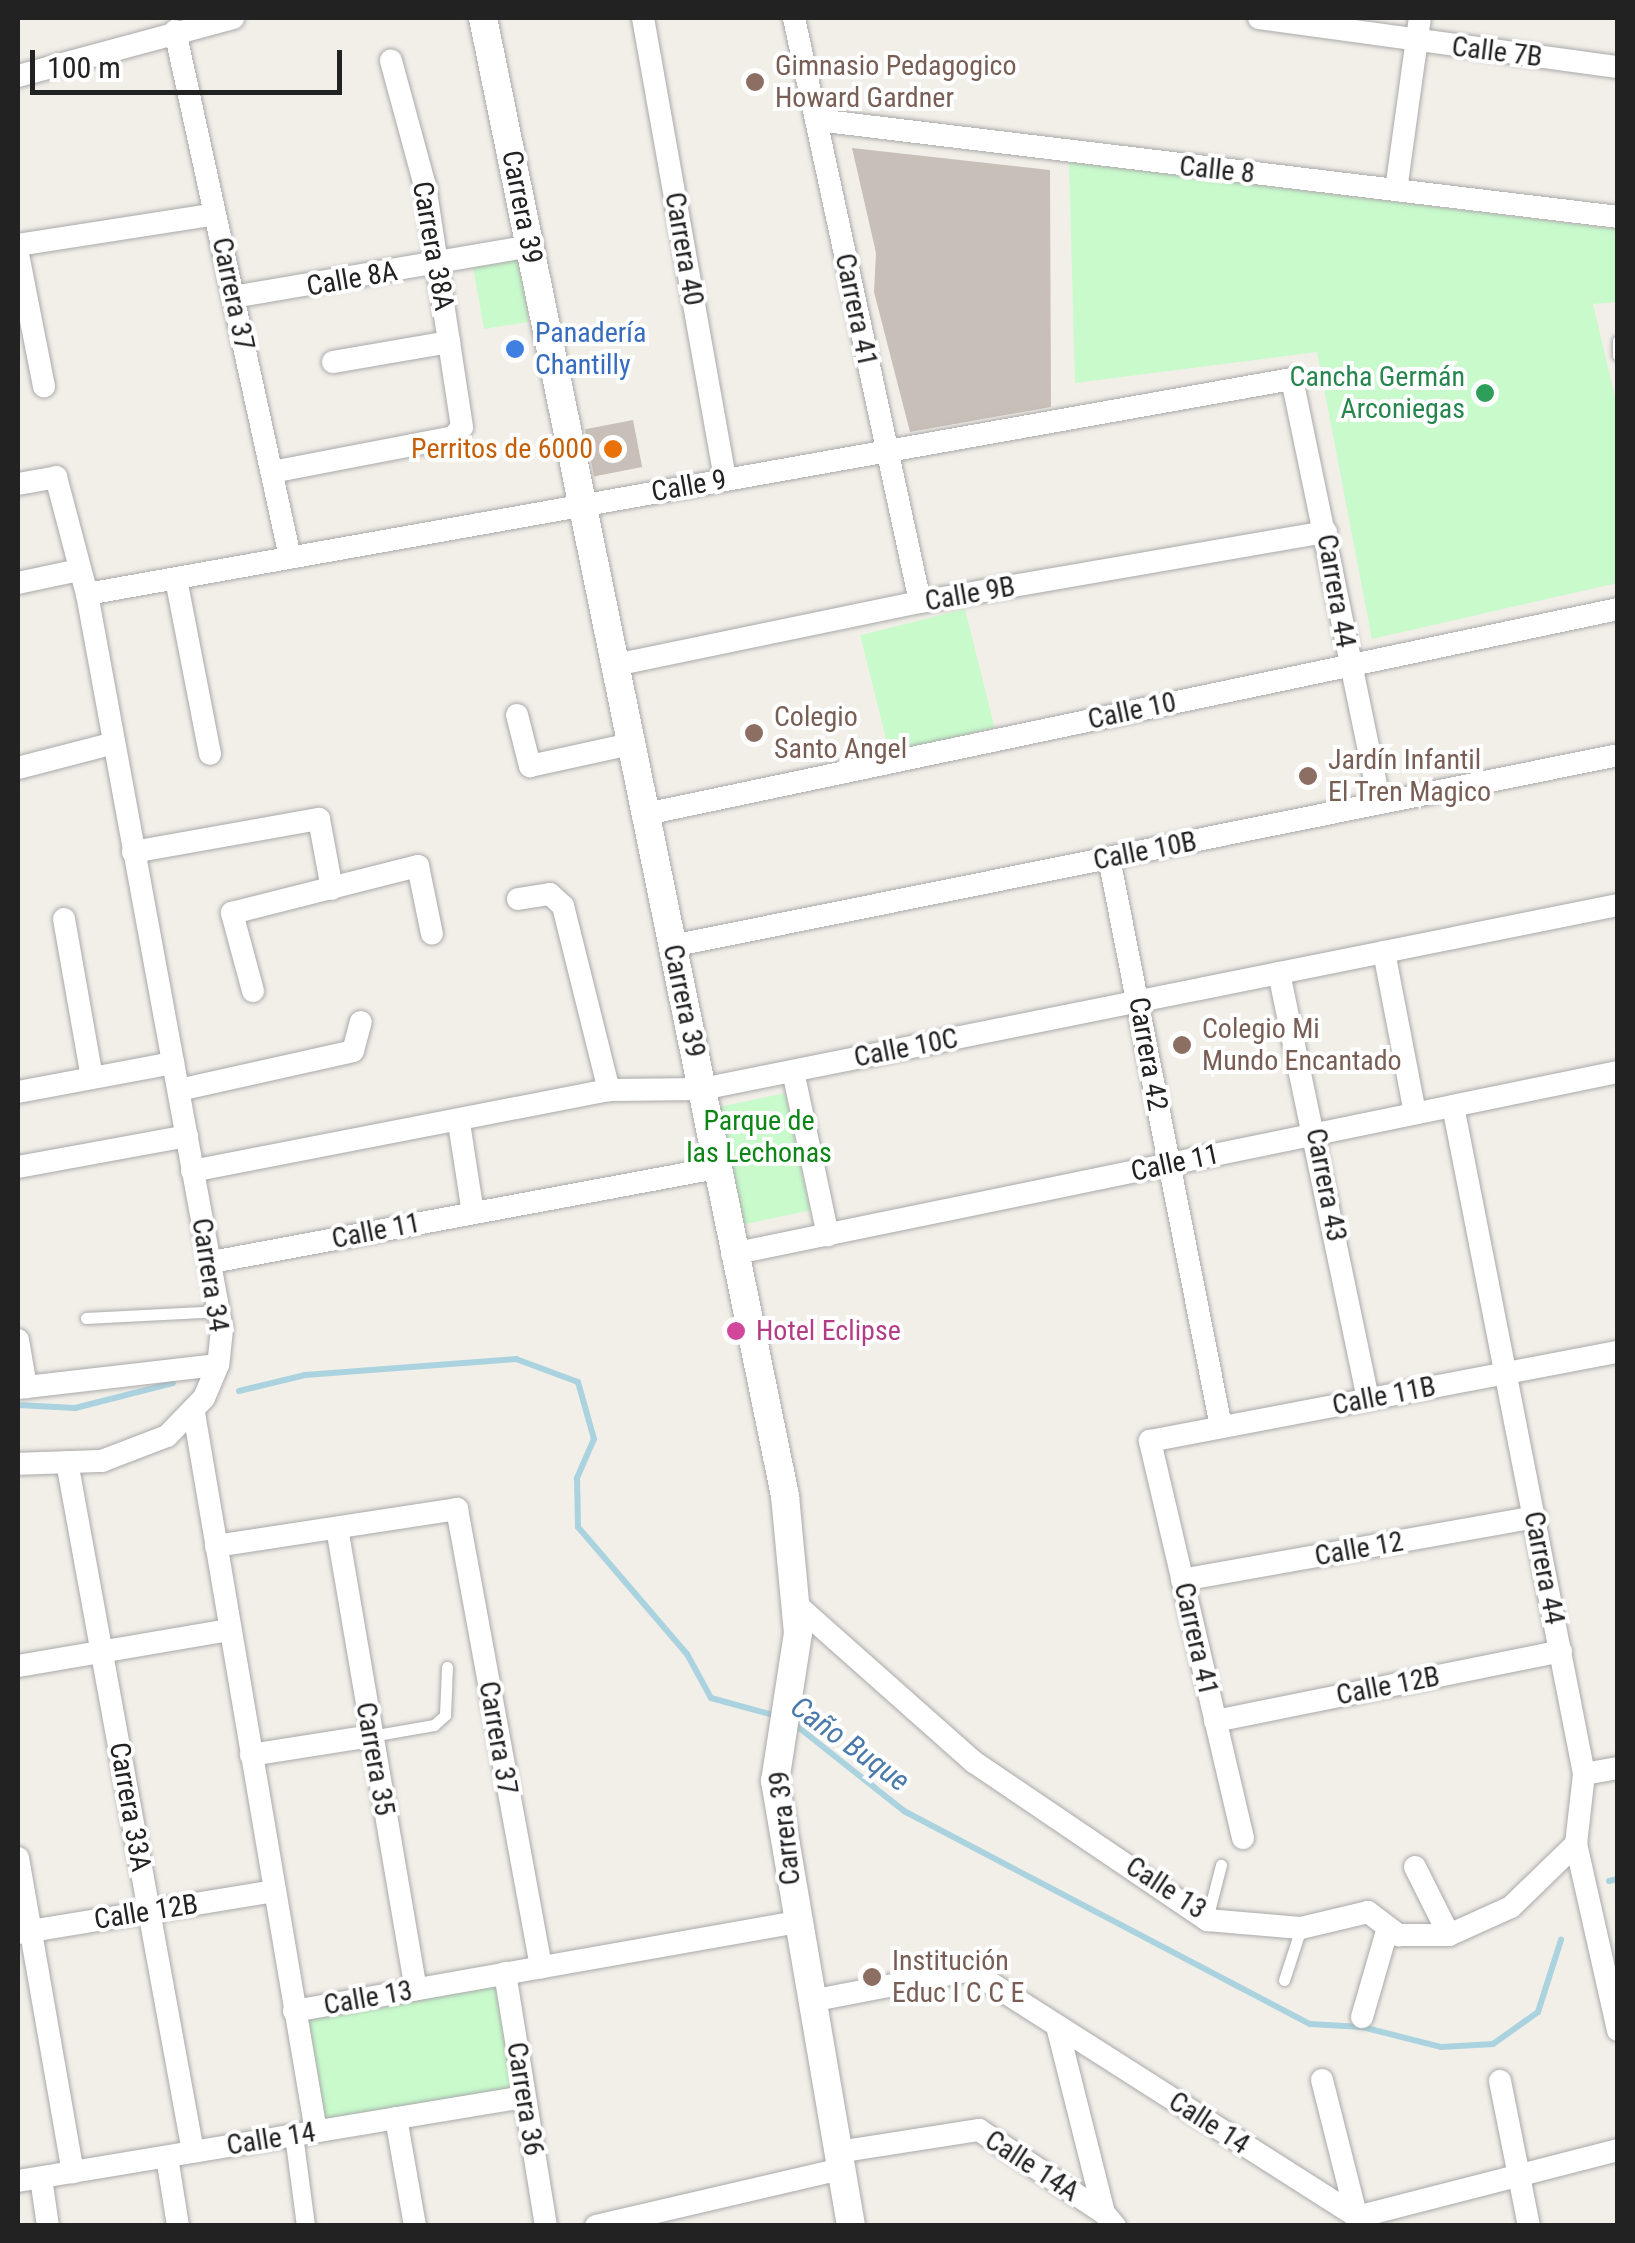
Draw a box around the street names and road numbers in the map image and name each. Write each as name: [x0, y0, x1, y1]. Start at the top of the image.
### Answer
street label: Calle 7B: [1450, 30, 1544, 74]
street label: Carrera 39: [495, 148, 549, 266]
street label: Calle 8: [1178, 149, 1256, 191]
street label: Carrera 38A: [405, 179, 461, 313]
street label: Carrera 40: [657, 190, 711, 308]
street label: Carrera 37: [205, 234, 261, 354]
street label: Carrera 41: [828, 250, 884, 370]
street label: Calle 8A: [304, 254, 400, 304]
street label: Calle 9: [649, 463, 729, 509]
street label: Carrera 44: [1309, 532, 1363, 650]
street label: Calle 9B: [922, 570, 1018, 618]
street label: Calle 10: [1085, 685, 1179, 737]
street label: Calle 10B: [1090, 825, 1200, 877]
street label: Carrera 39: [656, 941, 712, 1061]
street label: Carrera 42: [1121, 995, 1175, 1113]
street label: Calle 10C: [851, 1021, 961, 1075]
street label: Carrera 43: [1299, 1126, 1353, 1244]
street label: Calle 11: [1128, 1137, 1222, 1189]
street label: Calle 11: [329, 1206, 423, 1256]
street label: Carrera 34: [184, 1216, 236, 1334]
street label: Calle 11B: [1329, 1370, 1439, 1422]
street label: Carrera 44: [1517, 1509, 1571, 1627]
street label: Calle 12: [1312, 1525, 1406, 1573]
street label: Carrera 41: [1167, 1579, 1225, 1699]
street label: Calle 12B: [1333, 1660, 1443, 1712]
street label: Carrera 37: [471, 1679, 525, 1797]
street label: Carrera 35: [348, 1700, 402, 1818]
street label: Carrera 33A: [102, 1740, 158, 1874]
street label: Carrera 39: [762, 1769, 808, 1887]
street label: Calle 13: [1119, 1850, 1213, 1926]
street label: Calle 12B: [92, 1887, 200, 1937]
street label: Calle 13: [321, 1974, 415, 2022]
street label: Carrera 36: [499, 2040, 551, 2158]
street label: Calle 14: [1162, 2085, 1256, 2161]
street label: Calle 14: [224, 2115, 318, 2163]
street label: Calle 14A: [979, 2123, 1085, 2209]

